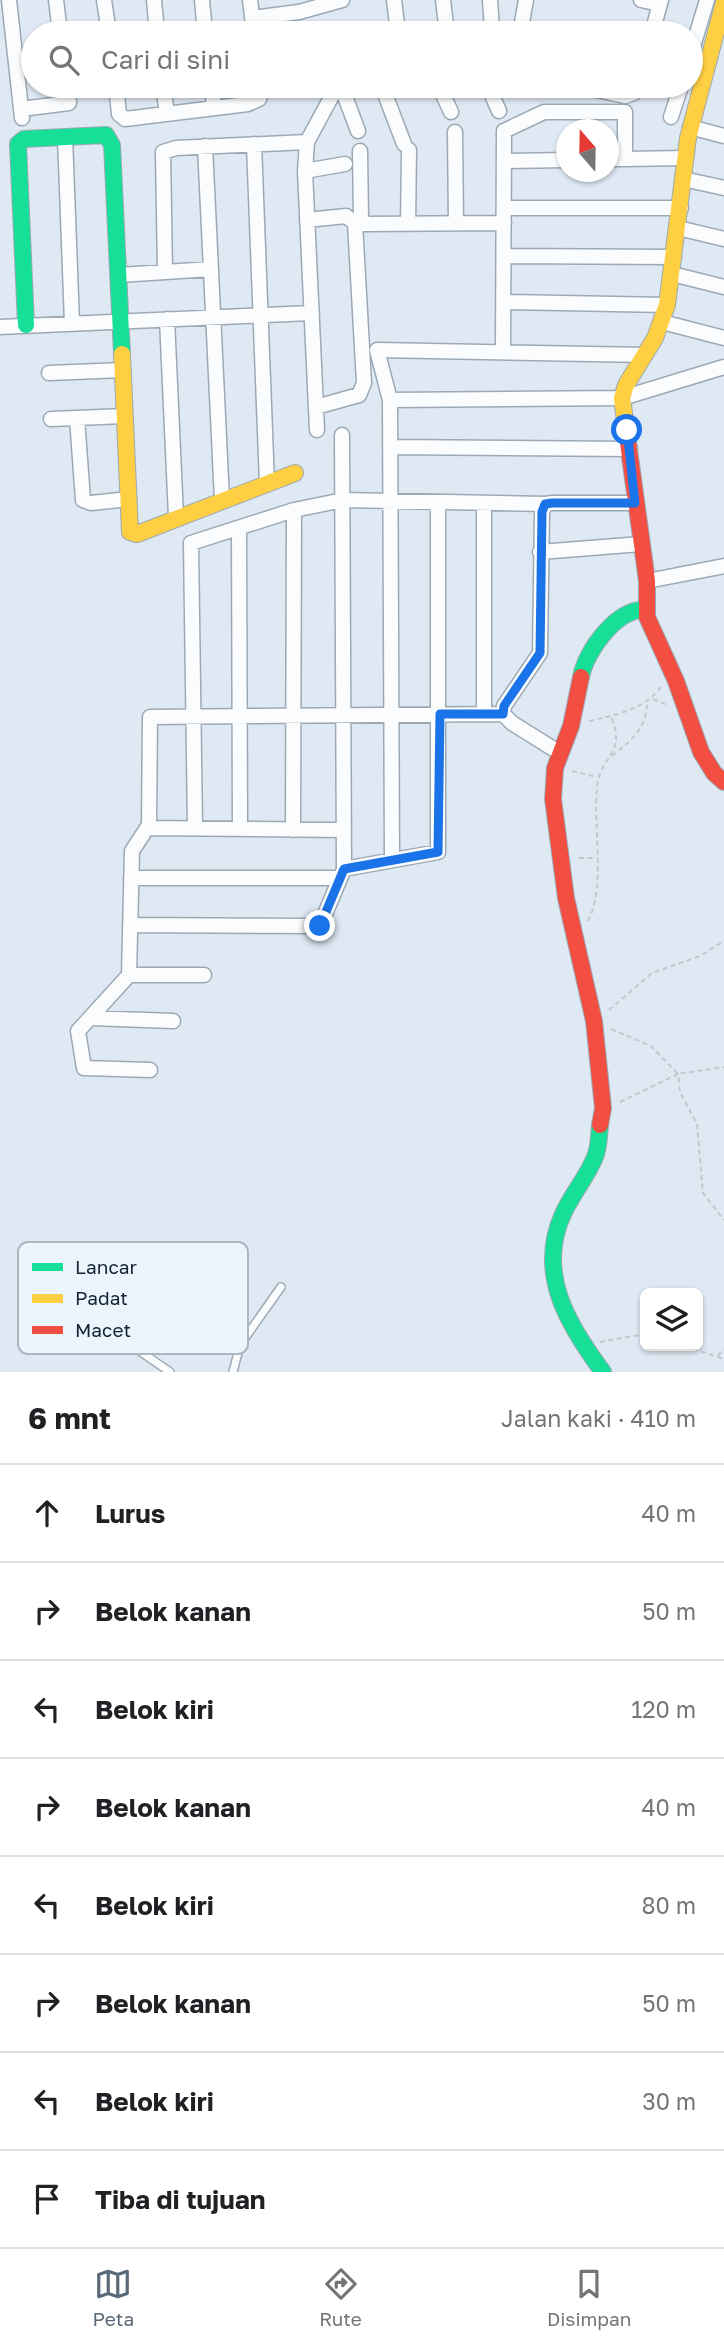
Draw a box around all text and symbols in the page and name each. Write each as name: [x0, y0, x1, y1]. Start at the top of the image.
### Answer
search box: [21, 21, 703, 98]
icon: search: [45, 41, 83, 79]
text: Cari di sini: [101, 44, 230, 75]
north arrow: [556, 119, 619, 182]
route start: [611, 414, 642, 445]
route end: [304, 910, 335, 941]
legend: [18, 1242, 248, 1354]
text: Lancar: [75, 1255, 138, 1278]
text: Padat: [75, 1286, 128, 1309]
map controls: [640, 1288, 703, 1351]
button: layers: [640, 1288, 703, 1351]
text: Macet: [75, 1318, 131, 1341]
text: 6 mnt: [28, 1400, 111, 1436]
text: Jalan kaki · 410 m: [501, 1404, 696, 1432]
icon: ahead: [28, 1494, 66, 1532]
text: Lurus: [95, 1498, 165, 1529]
text: 40 m: [642, 1499, 696, 1527]
icon: right: [28, 1592, 66, 1630]
text: Belok kanan: [95, 1596, 251, 1627]
text: 50 m: [642, 1597, 696, 1625]
icon: left: [28, 1690, 66, 1728]
text: Belok kiri: [95, 1694, 214, 1725]
text: 120 m: [631, 1695, 696, 1723]
icon: right: [28, 1788, 66, 1826]
text: Belok kanan: [95, 1792, 251, 1823]
text: 40 m: [642, 1793, 696, 1821]
icon: left: [28, 1886, 66, 1924]
text: Belok kiri: [95, 1890, 214, 1921]
text: 80 m: [642, 1891, 696, 1919]
icon: right: [28, 1984, 66, 2022]
text: Belok kanan: [95, 1988, 251, 2019]
text: 50 m: [642, 1989, 696, 2017]
icon: left: [28, 2082, 66, 2120]
text: Belok kiri: [95, 2086, 214, 2117]
text: 30 m: [642, 2087, 696, 2115]
icon: arrive: [28, 2180, 66, 2218]
text: Tiba di tujuan: [95, 2184, 265, 2215]
tab: Peta: [93, 2265, 134, 2330]
tab: Rute: [319, 2265, 362, 2330]
tab: Disimpan: [547, 2265, 631, 2330]

